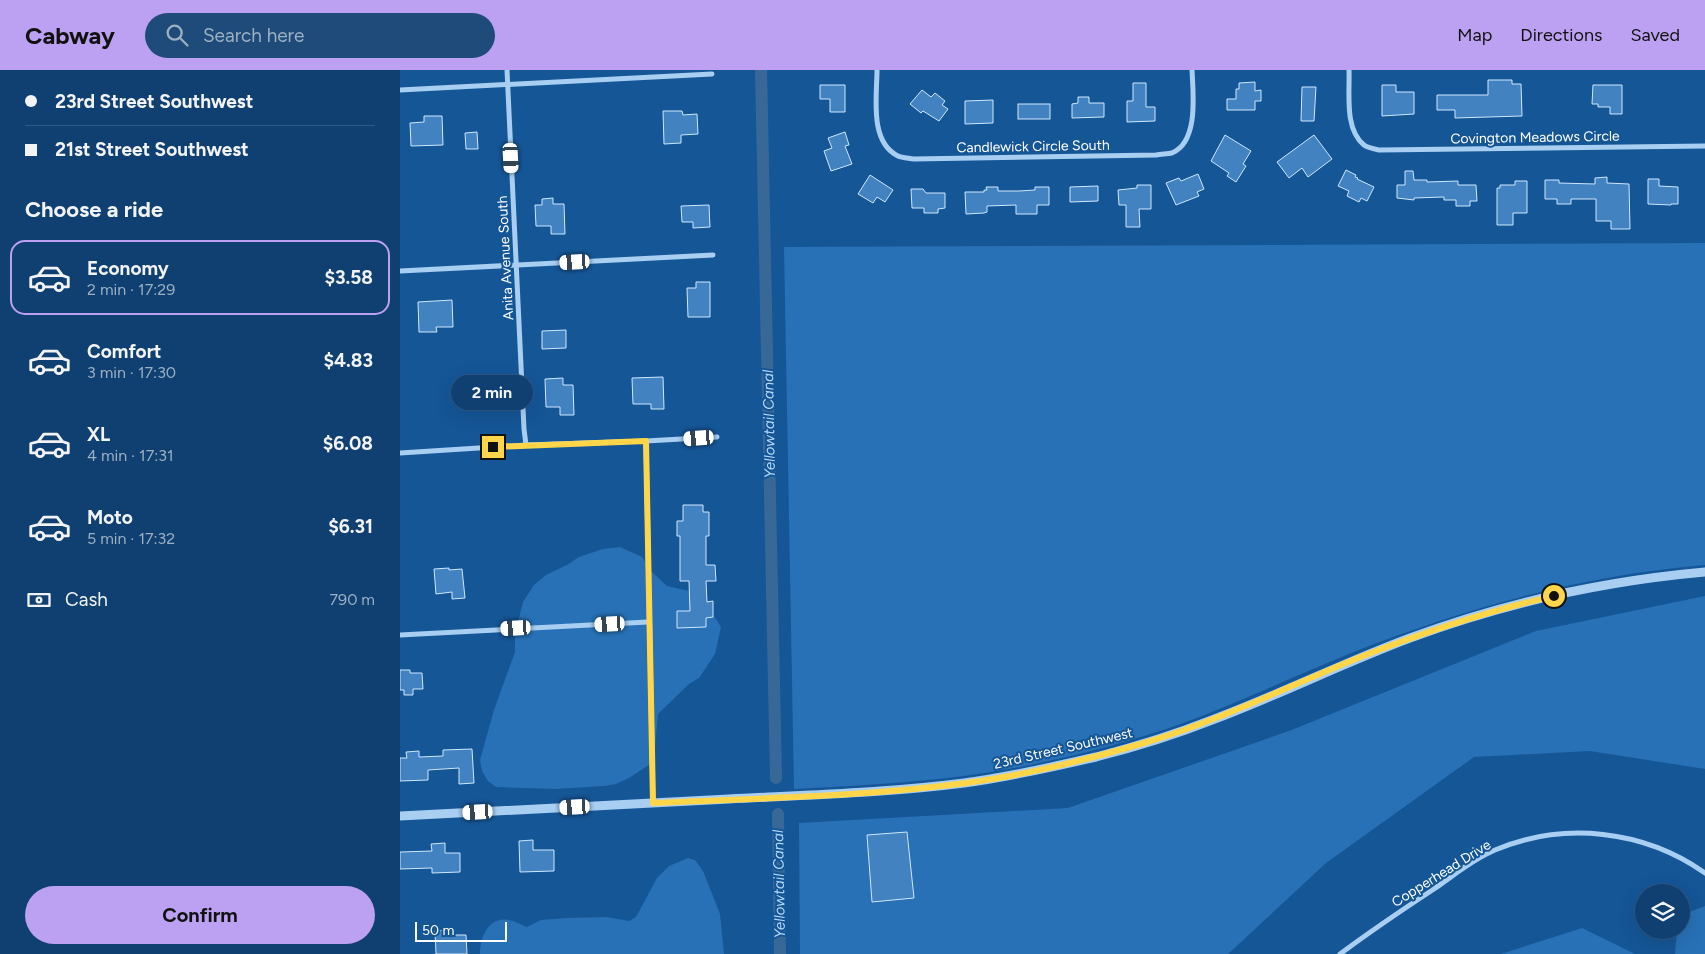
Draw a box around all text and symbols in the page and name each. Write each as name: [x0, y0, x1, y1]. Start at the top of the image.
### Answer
search box: [145, 13, 495, 58]
text: Cabway: [25, 21, 115, 50]
icon: search: [163, 21, 191, 49]
text: Search here: [203, 24, 304, 47]
text: Map: [1457, 24, 1492, 46]
text: Directions: [1520, 24, 1602, 46]
text: Saved: [1630, 24, 1680, 46]
text: 23rd Street Southwest: [55, 90, 253, 113]
street label: Covington Meadows Circle: [1450, 128, 1620, 147]
street label: Candlewick Circle South: [956, 137, 1110, 156]
text: 21st Street Southwest: [55, 138, 249, 161]
car: [502, 143, 519, 173]
street label: Anita Avenue South: [494, 195, 517, 321]
text: Choose a ride: [25, 196, 163, 223]
car: [559, 254, 590, 270]
icon: car: [27, 255, 72, 300]
text: Economy: [87, 257, 169, 280]
text: $3.58: [325, 266, 373, 289]
text: 2 min · 17:29: [87, 280, 175, 299]
icon: car: [27, 338, 72, 383]
text: Comfort: [87, 340, 162, 363]
text: $4.83: [324, 349, 373, 372]
text: 3 min · 17:30: [87, 363, 176, 382]
water label: Yellowtail Canal: [759, 369, 779, 478]
callout: 2 min: [452, 374, 534, 410]
text: 2 min: [472, 383, 512, 402]
icon: car: [27, 421, 72, 466]
text: XL: [87, 423, 110, 446]
car: [683, 429, 714, 447]
text: $6.08: [323, 432, 373, 455]
route end: [482, 436, 504, 458]
text: 4 min · 17:31: [87, 446, 174, 465]
icon: car: [27, 504, 72, 549]
text: Moto: [87, 506, 133, 529]
text: $6.31: [328, 515, 373, 538]
text: 5 min · 17:32: [87, 529, 175, 548]
route start: [1543, 585, 1565, 607]
icon: cash: [25, 586, 53, 614]
text: Cash: [65, 588, 108, 611]
text: 790 m: [330, 590, 375, 609]
car: [594, 616, 625, 632]
car: [500, 620, 531, 636]
street label: 23rd Street Southwest: [992, 724, 1134, 773]
car: [559, 799, 590, 815]
car: [462, 804, 493, 820]
water label: Yellowtail Canal: [769, 829, 789, 938]
street label: Copperhead Drive: [1389, 836, 1494, 911]
map controls: [1635, 884, 1690, 939]
button: layers: [1635, 884, 1690, 939]
button: Confirm: [25, 886, 375, 944]
scale bar: [415, 919, 508, 942]
text: 50 m: [422, 922, 454, 939]

